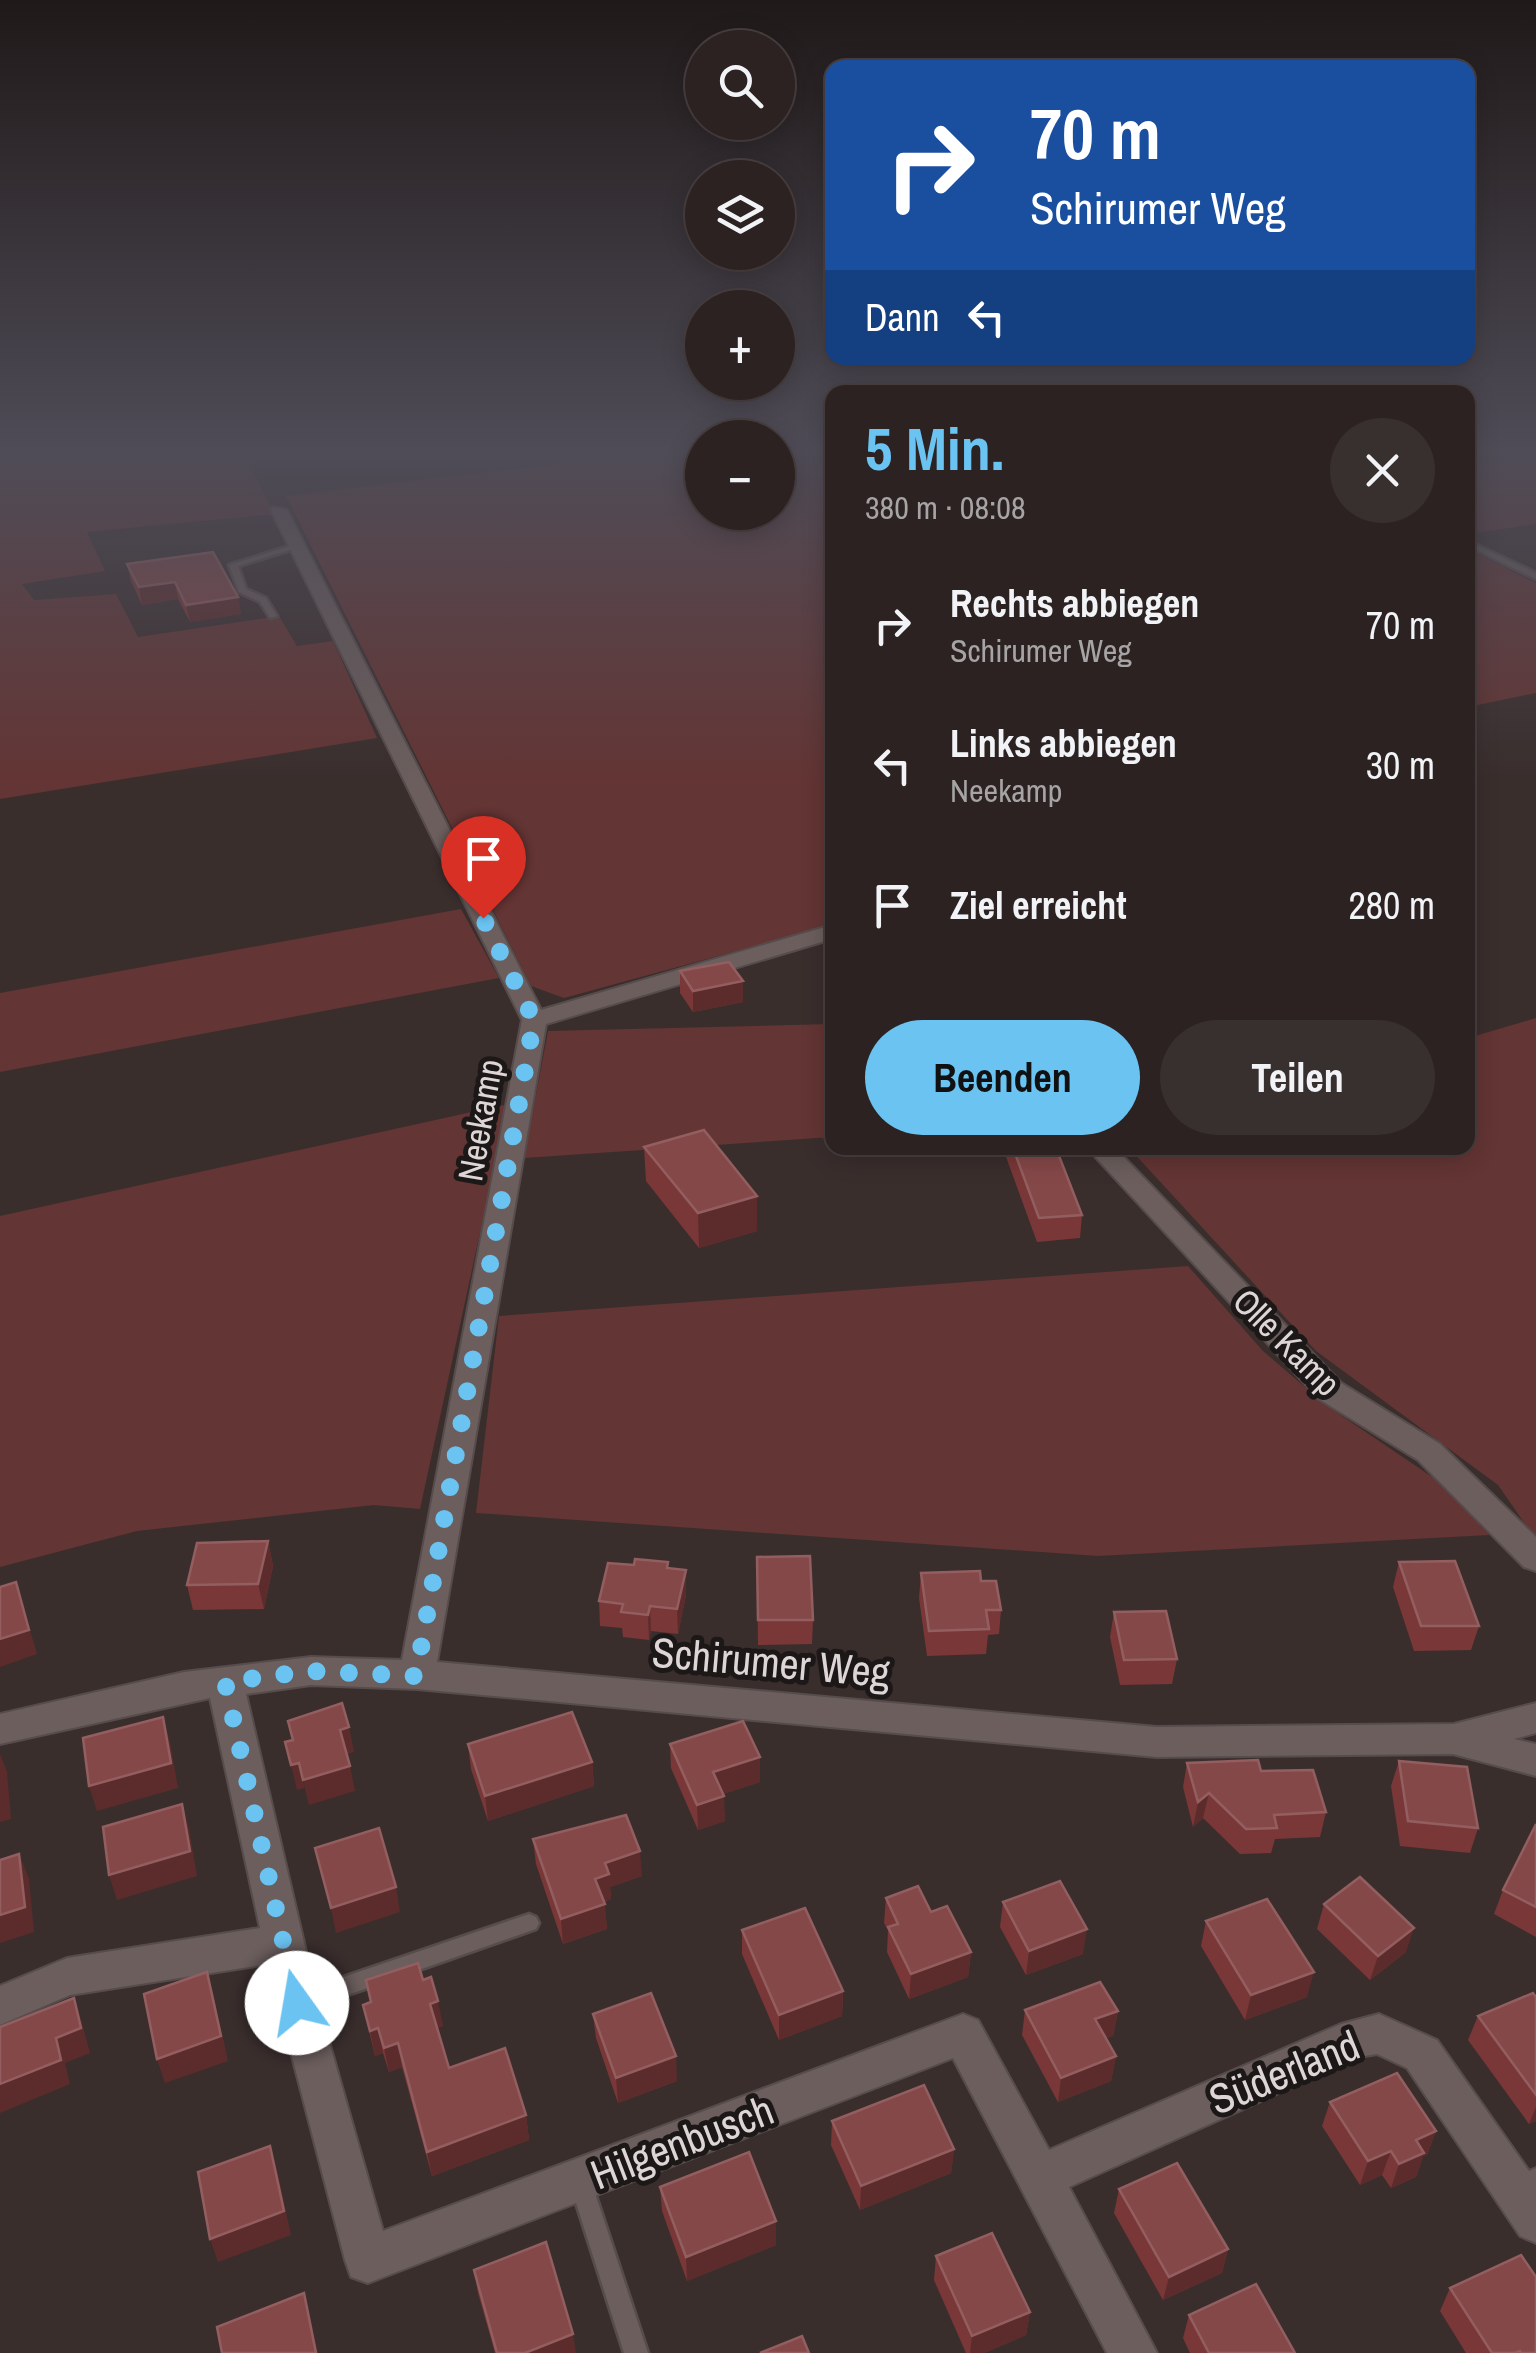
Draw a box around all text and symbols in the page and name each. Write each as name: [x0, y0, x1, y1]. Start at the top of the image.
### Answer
map controls: [685, 30, 795, 530]
button: search: [685, 30, 795, 140]
text: 70 m: [1030, 87, 1161, 181]
icon: right: [865, 100, 995, 230]
button: layers: [685, 160, 795, 270]
text: Schirumer Weg: [1030, 177, 1286, 238]
button: +: [685, 290, 795, 400]
icon: left: [959, 290, 1014, 345]
text: Dann: [865, 292, 939, 343]
text: 5 Min.: [865, 408, 1004, 489]
button: close: [1330, 418, 1435, 523]
button: −: [685, 420, 795, 530]
text: 380 m · 08:08: [865, 486, 1025, 529]
text: Rechts abbiegen: [950, 578, 1199, 629]
icon: right: [865, 598, 920, 653]
text: 70 m: [1366, 600, 1435, 651]
text: Schirumer Weg: [950, 629, 1132, 672]
text: Links abbiegen: [950, 718, 1177, 769]
icon: left: [865, 738, 920, 793]
text: 30 m: [1366, 740, 1435, 791]
text: Neekamp: [950, 769, 1062, 812]
pin: [441, 816, 526, 919]
icon: arrive: [456, 831, 511, 886]
icon: arrive: [865, 878, 920, 933]
text: Ziel erreicht: [950, 880, 1127, 931]
text: 280 m: [1348, 880, 1435, 931]
button: Beenden: [865, 1020, 1140, 1135]
button: Teilen: [1160, 1020, 1435, 1135]
street label: Neekamp: [446, 1055, 514, 1185]
street label: Olle Kamp: [1223, 1278, 1351, 1406]
street label: Schirumer Weg: [650, 1624, 892, 1700]
position arrow: [245, 1951, 349, 2055]
street label: Süderland: [1201, 2017, 1367, 2127]
street label: Hilgenbusch: [583, 2082, 781, 2202]

